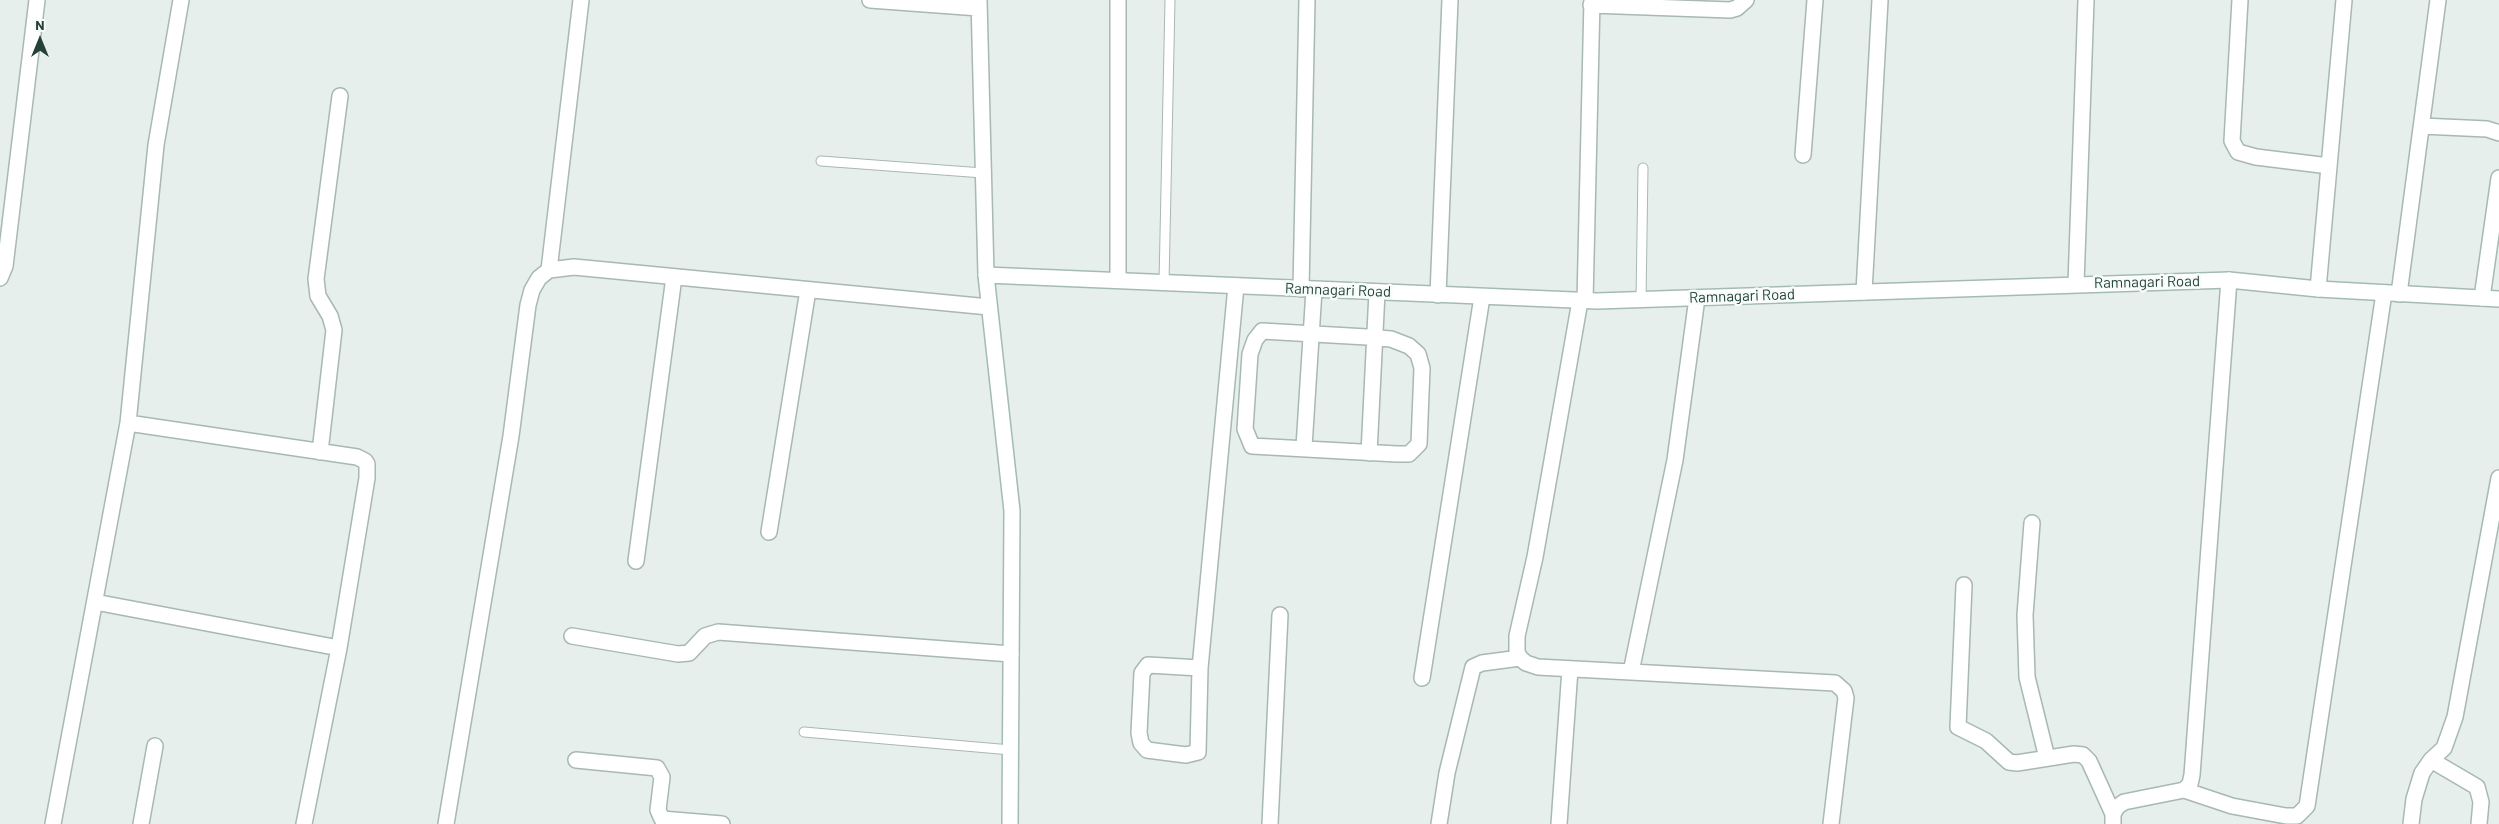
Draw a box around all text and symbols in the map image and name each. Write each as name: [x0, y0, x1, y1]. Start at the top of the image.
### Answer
north arrow: [15, 15, 65, 65]
text: N: [35, 16, 45, 33]
street label: Ramnagari Road: [2094, 272, 2200, 292]
street label: Ramnagari Road: [1285, 279, 1391, 301]
street label: Ramnagari Road: [1689, 285, 1795, 307]

